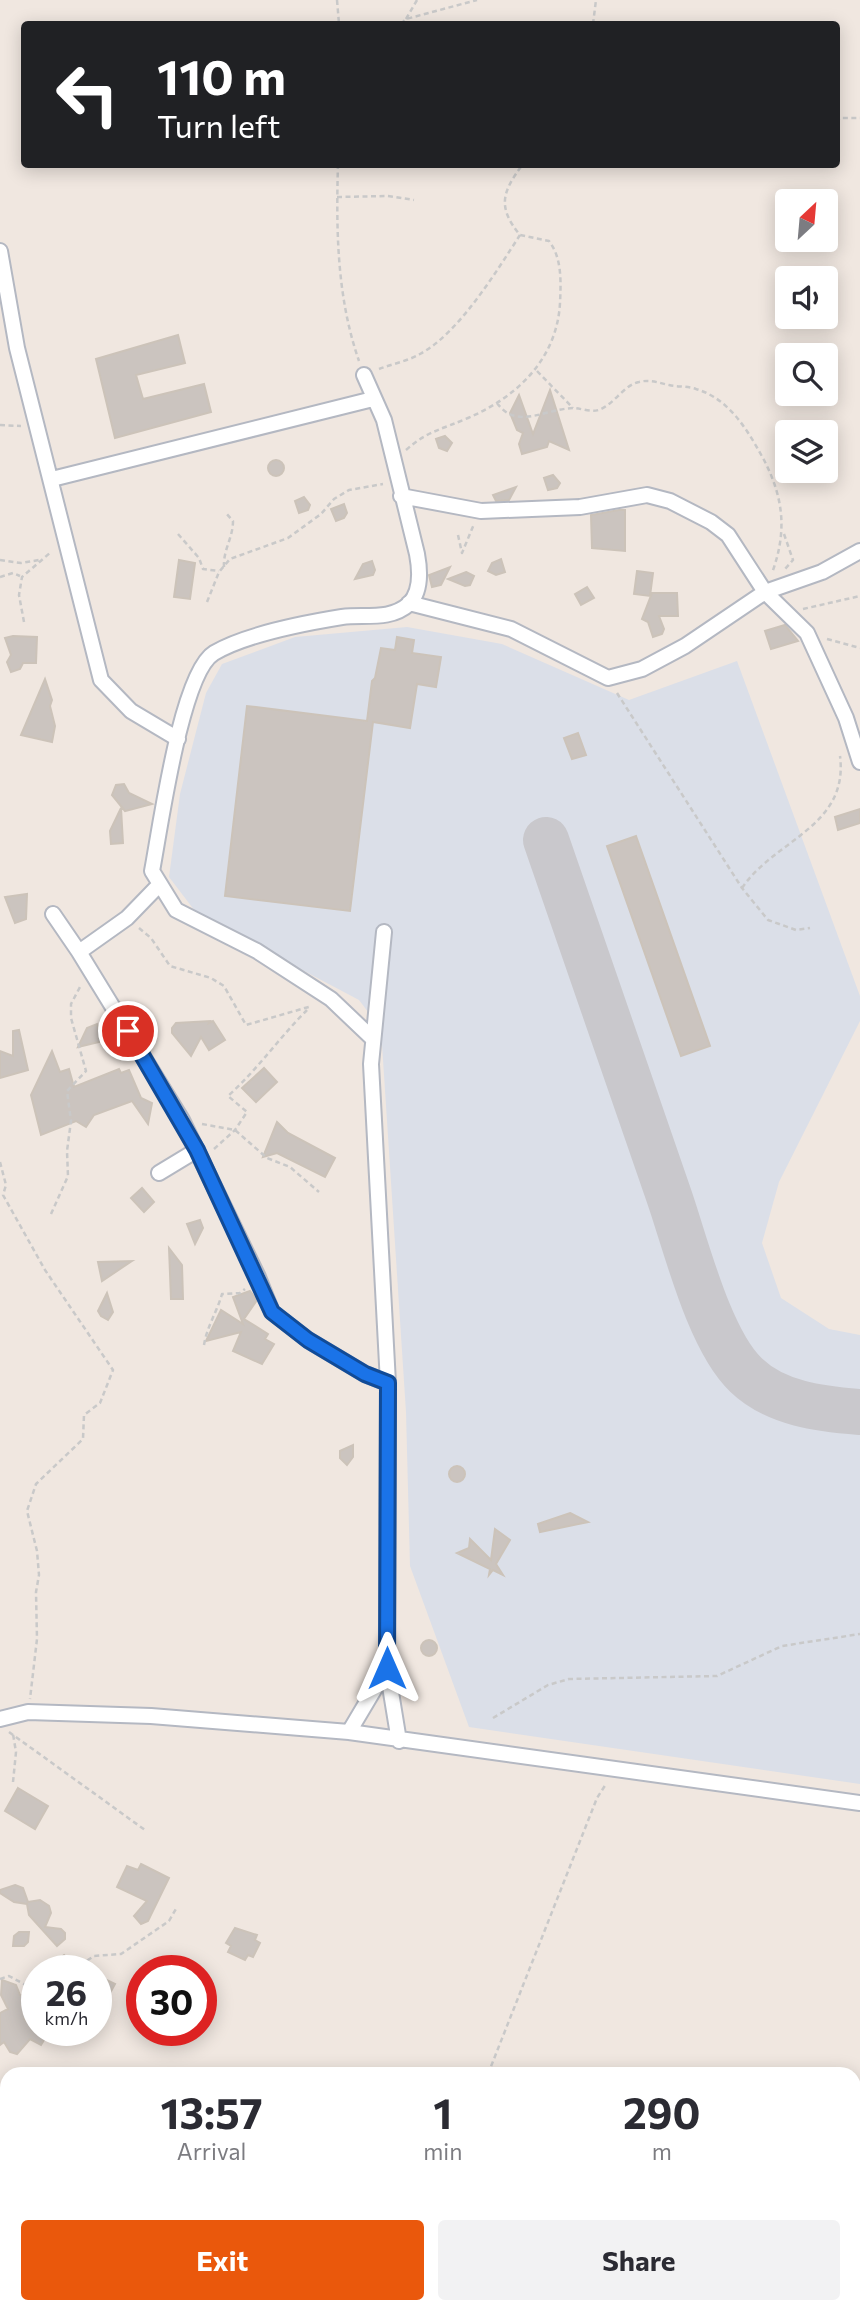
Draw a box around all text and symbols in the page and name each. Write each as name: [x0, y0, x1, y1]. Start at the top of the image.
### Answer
text: 110 m: [157, 45, 286, 105]
icon: left: [42, 49, 133, 140]
text: Turn left: [157, 105, 281, 145]
north arrow: [775, 189, 838, 252]
map controls: [775, 189, 838, 483]
button: sound: [775, 266, 838, 329]
button: search: [775, 343, 838, 406]
button: layers: [775, 420, 838, 483]
pin: [98, 1001, 158, 1061]
icon: arrive: [109, 1012, 147, 1050]
position arrow: [350, 1631, 424, 1705]
speed limit sign: 30: [126, 1955, 217, 2046]
text: 26: [46, 1970, 87, 2013]
text: km/h: [45, 2007, 88, 2029]
text: 13:57: [161, 2086, 263, 2138]
text: 1: [433, 2086, 452, 2138]
text: 290: [623, 2086, 700, 2138]
text: Arrival: [177, 2137, 246, 2165]
text: min: [423, 2137, 462, 2165]
text: m: [652, 2137, 672, 2165]
button: Exit: [21, 2220, 424, 2300]
button: Share: [438, 2220, 840, 2300]

